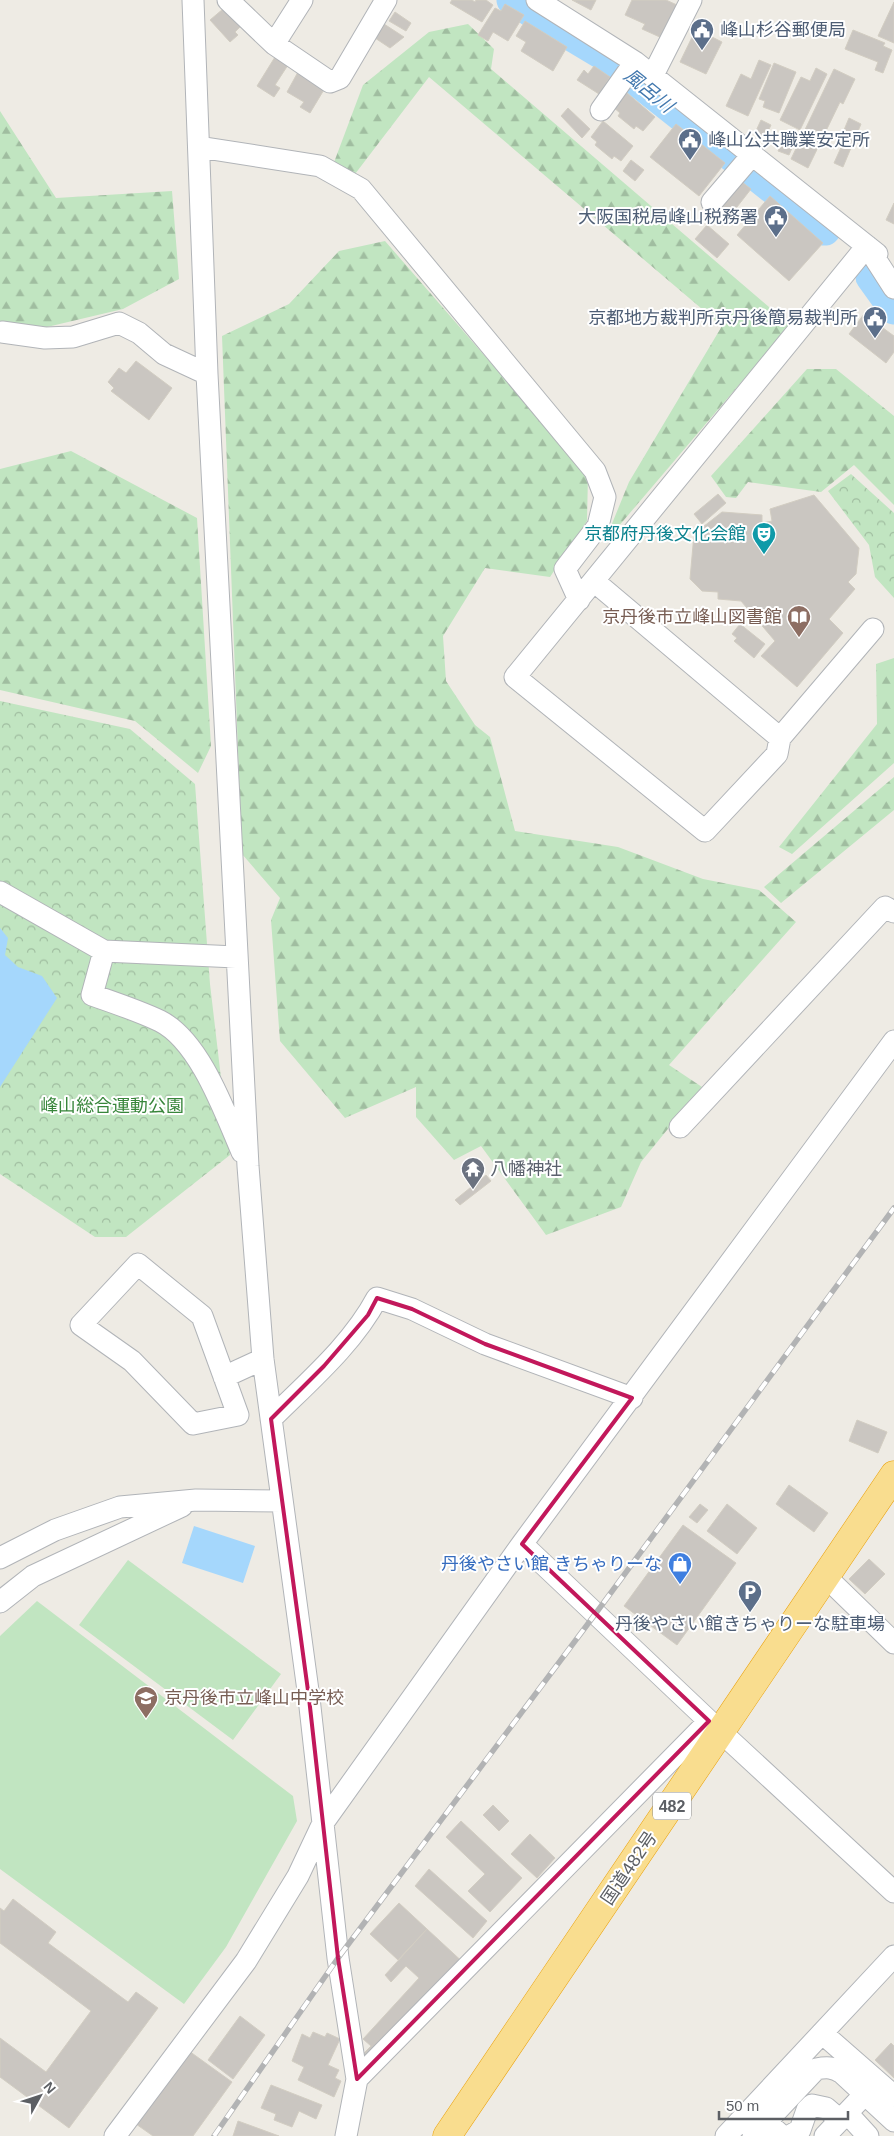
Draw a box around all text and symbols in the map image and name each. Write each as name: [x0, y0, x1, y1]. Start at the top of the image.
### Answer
public building icon: 峰山杉谷郵便局: [689, 17, 715, 51]
place label: 峰山杉谷郵便局: [720, 20, 846, 40]
water label: 風呂川: [620, 64, 679, 118]
public building icon: 峰山公共職業安定所: [677, 127, 703, 161]
place label: 峰山公共職業安定所: [708, 130, 870, 150]
public building icon: 大阪国税局峰山税務署: [763, 204, 789, 238]
place label: 大阪国税局峰山税務署: [578, 207, 758, 227]
public building icon: 京都地方裁判所京丹後簡易裁判所: [862, 305, 888, 339]
place label: 京都地方裁判所京丹後簡易裁判所: [588, 308, 858, 328]
theatre icon: 京都府丹後文化会館: [751, 521, 777, 555]
place label: 京都府丹後文化会館: [584, 524, 746, 544]
library icon: 京丹後市立峰山図書館: [786, 604, 812, 638]
place label: 京丹後市立峰山図書館: [602, 607, 782, 627]
park label: 峰山総合運動公園: [40, 1096, 184, 1116]
temple icon: 八幡神社: [460, 1156, 486, 1190]
place label: 八幡神社: [490, 1159, 562, 1179]
shop icon: 丹後やさい館 きちゃりーな: [667, 1551, 693, 1585]
place label: 丹後やさい館 きちゃりーな: [441, 1554, 662, 1574]
parking icon: 丹後やさい館きちゃりーな駐車場: [737, 1579, 763, 1613]
place label: 丹後やさい館きちゃりーな駐車場: [615, 1614, 885, 1634]
school or university icon: 京丹後市立峰山中学校: [133, 1685, 159, 1719]
place label: 京丹後市立峰山中学校: [164, 1688, 344, 1708]
road number: 482: [653, 1792, 691, 1820]
street label: 国道482号: [597, 1828, 661, 1908]
north arrow: [15, 2071, 65, 2121]
text: N: [41, 2079, 59, 2097]
scale bar: [719, 2088, 848, 2120]
text: 50 m: [726, 2097, 759, 2114]

